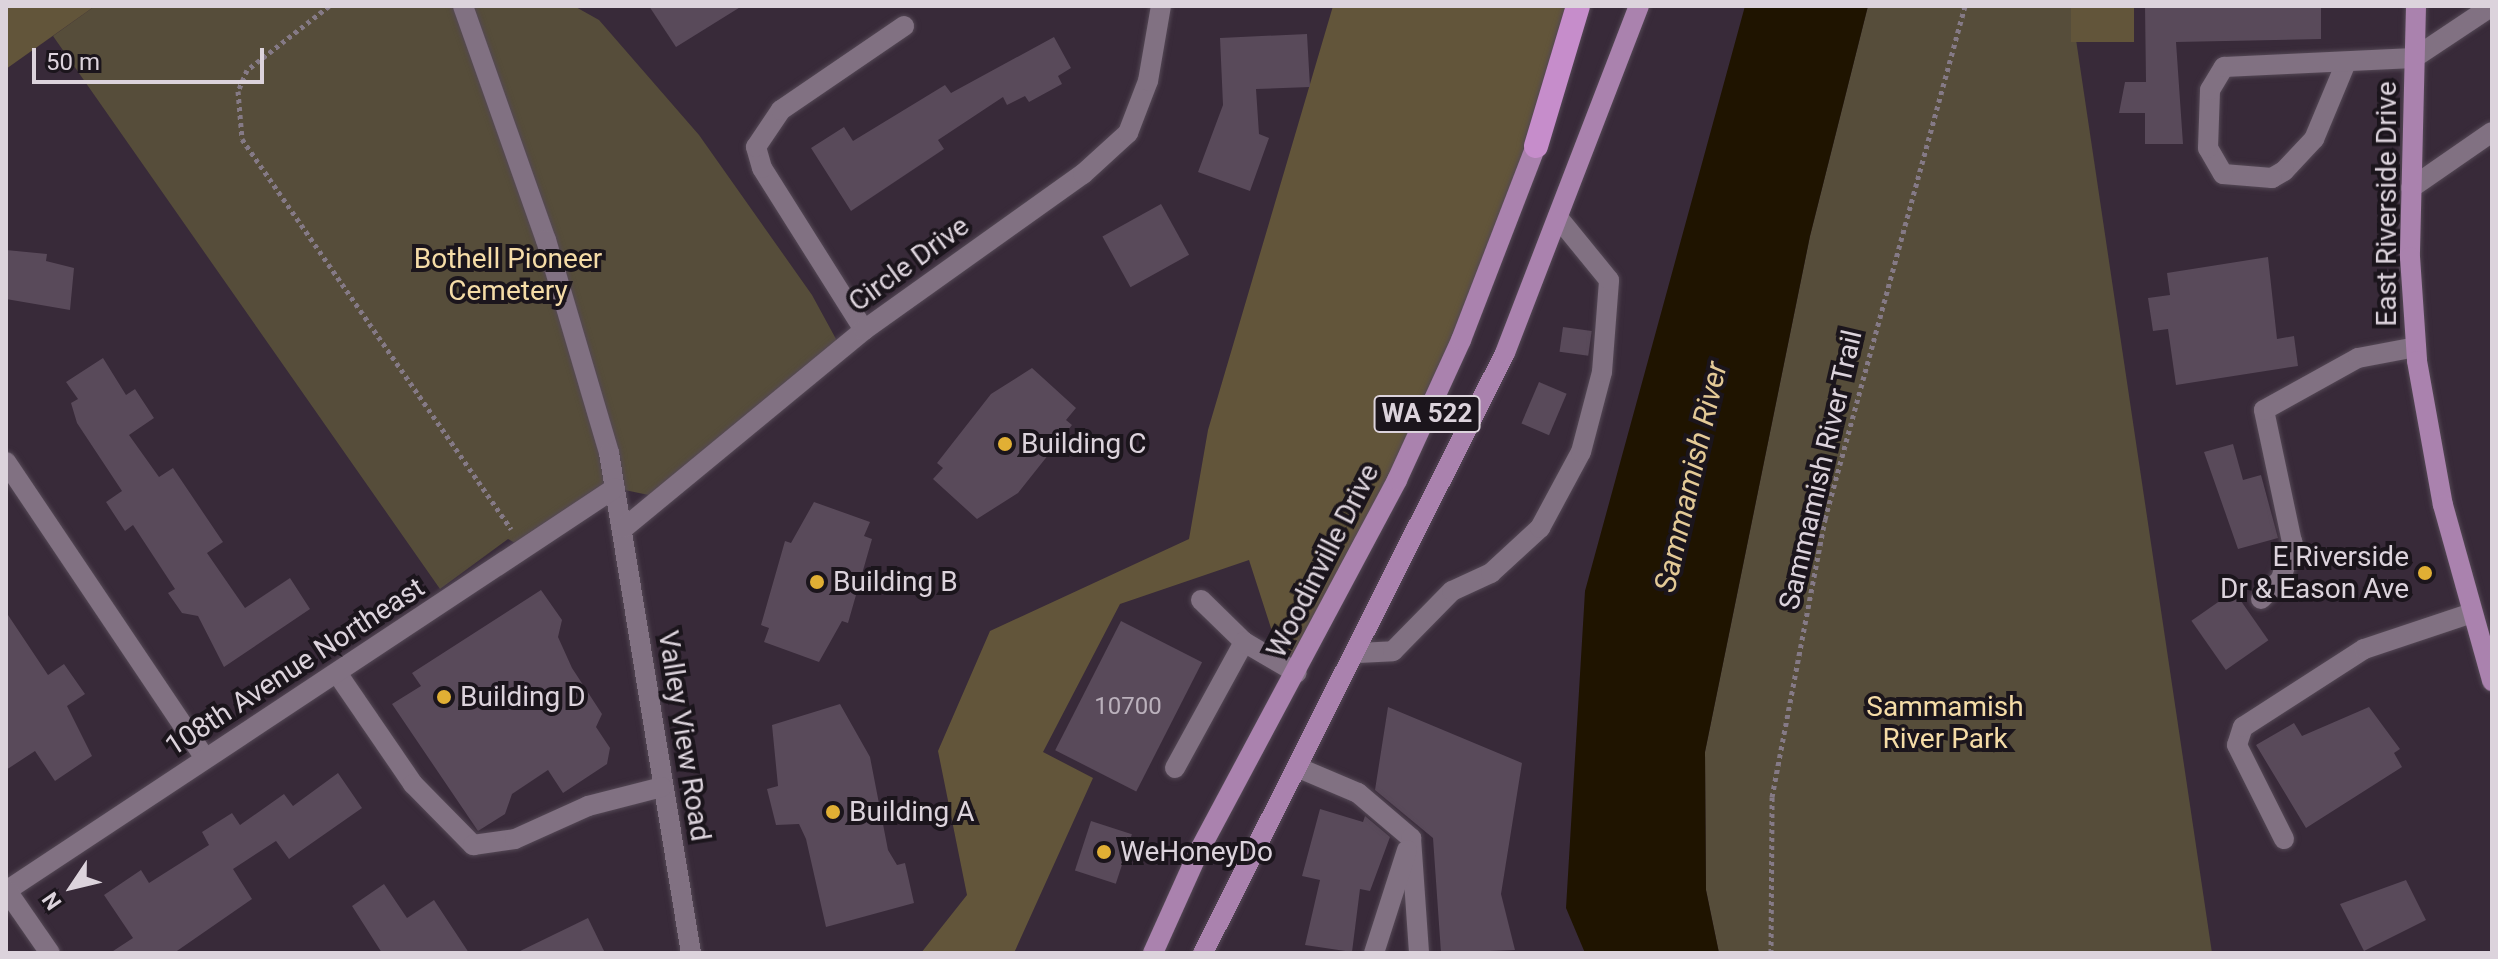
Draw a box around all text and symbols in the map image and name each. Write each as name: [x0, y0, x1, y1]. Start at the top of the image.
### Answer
scale bar: [36, 32, 268, 82]
text: 50 m: [46, 48, 100, 76]
street label: East Riverside Drive: [2370, 81, 2404, 327]
street label: Circle Drive: [842, 209, 976, 319]
park label: Bothell Pioneer Cemetery: [414, 242, 602, 308]
street label: Sammamish River Trail: [1772, 327, 1870, 613]
water label: Sammamish River: [1647, 358, 1735, 596]
road number: WA 522: [1373, 392, 1481, 436]
place label: Building C: [1021, 427, 1146, 461]
marker: Building C: [996, 435, 1014, 453]
street label: Woodinville Drive: [1260, 458, 1386, 664]
place label: E Riverside Dr & Eason Ave: [2220, 540, 2409, 606]
marker: E Riverside Dr & Eason Ave: [2416, 564, 2434, 582]
place label: Building B: [833, 565, 958, 599]
street label: 108th Avenue Northeast: [159, 571, 431, 763]
marker: Building B: [808, 573, 826, 591]
street label: Valley View Road: [651, 628, 717, 844]
place label: Building D: [460, 680, 586, 714]
marker: Building D: [435, 688, 453, 706]
park label: Sammamish River Park: [1866, 690, 2024, 756]
house number: 10700: [1094, 693, 1162, 721]
place label: Building A: [849, 795, 974, 829]
marker: Building A: [824, 803, 842, 821]
place label: WeHoneyDo: [1120, 835, 1273, 869]
marker: WeHoneyDo: [1095, 843, 1113, 861]
north arrow: [32, 847, 112, 927]
text: N: [37, 888, 67, 915]

